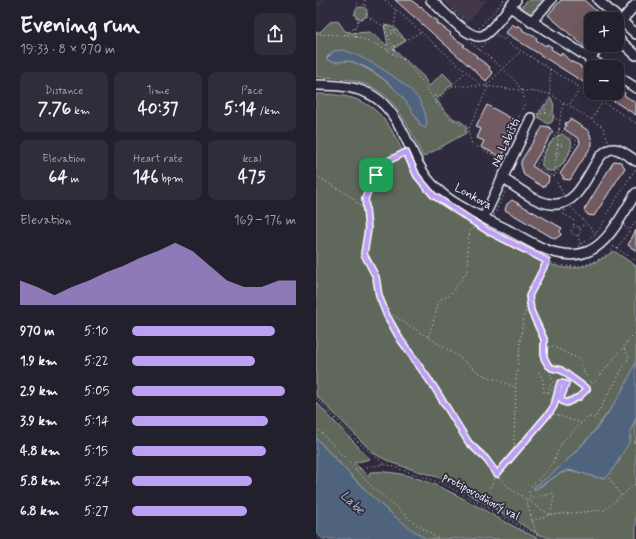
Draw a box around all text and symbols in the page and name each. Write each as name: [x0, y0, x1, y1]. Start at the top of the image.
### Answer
text: Evening run: [20, 12, 140, 40]
map controls: [584, 12, 624, 100]
button: +: [584, 12, 624, 52]
button: share: [254, 13, 296, 55]
text: 19:33 · 8 × 970 m: [20, 41, 115, 58]
button: −: [584, 60, 624, 100]
text: Distance: [45, 84, 83, 98]
text: Time: [146, 84, 170, 98]
text: Pace: [241, 84, 263, 98]
text: 7.76: [38, 98, 71, 120]
text: 40:37: [138, 98, 178, 120]
text: 5:14: [224, 98, 256, 120]
text: km: [71, 104, 90, 118]
text: /km: [256, 104, 280, 118]
street label: Na Labišti: [488, 116, 524, 170]
text: Elevation: [42, 152, 86, 166]
text: Heart rate: [133, 152, 183, 166]
text: kcal: [243, 152, 261, 166]
pin: [359, 158, 393, 192]
icon: arrive: [365, 164, 387, 186]
text: 64: [49, 166, 68, 188]
text: 146: [132, 166, 158, 188]
text: 475: [238, 166, 266, 188]
text: m: [68, 172, 79, 186]
text: bpm: [158, 172, 184, 186]
street label: Lonkova: [451, 180, 495, 214]
text: Elevation: [20, 212, 71, 229]
text: 169–176 m: [234, 212, 296, 229]
text: 970 m: [20, 323, 55, 340]
text: 5:10: [84, 323, 109, 340]
text: 1.9 km: [20, 353, 57, 370]
text: 5:22: [84, 353, 109, 370]
text: 2.9 km: [20, 383, 58, 400]
text: 5:05: [84, 383, 109, 400]
text: 3.9 km: [20, 413, 57, 430]
text: 5:14: [84, 413, 109, 430]
text: 4.8 km: [20, 443, 60, 460]
text: 5:15: [84, 443, 108, 460]
street label: protipovodňový val: [440, 469, 523, 525]
text: 5.8 km: [20, 473, 60, 490]
text: 5:24: [84, 473, 110, 490]
water label: Labe: [336, 487, 369, 520]
text: 6.8 km: [20, 503, 59, 520]
text: 5:27: [84, 503, 108, 520]

